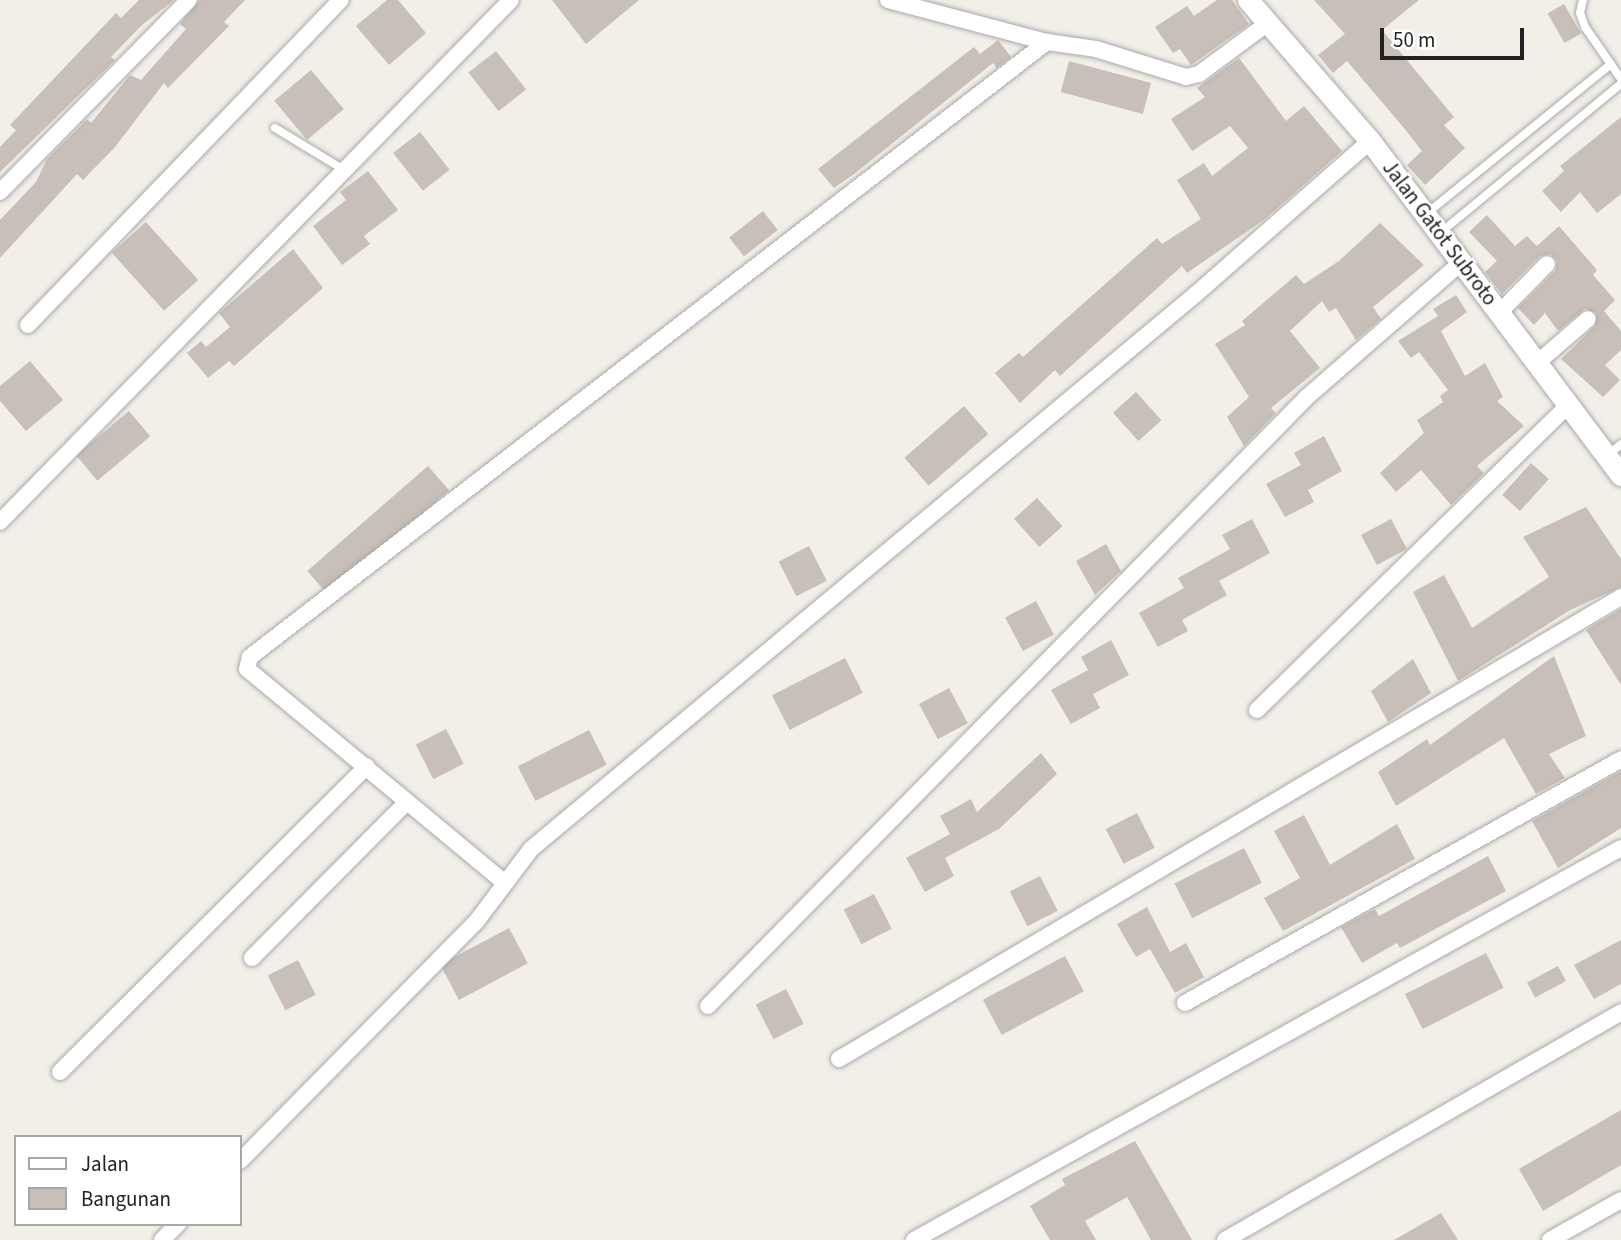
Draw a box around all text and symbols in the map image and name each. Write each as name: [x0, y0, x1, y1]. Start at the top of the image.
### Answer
scale bar: [1383, 14, 1526, 58]
text: 50 m: [1393, 25, 1435, 55]
street label: Jalan Gatot Subroto: [1377, 155, 1503, 311]
legend: [14, 1135, 242, 1226]
text: Jalan: [81, 1149, 129, 1179]
text: Bangunan: [81, 1184, 171, 1214]

